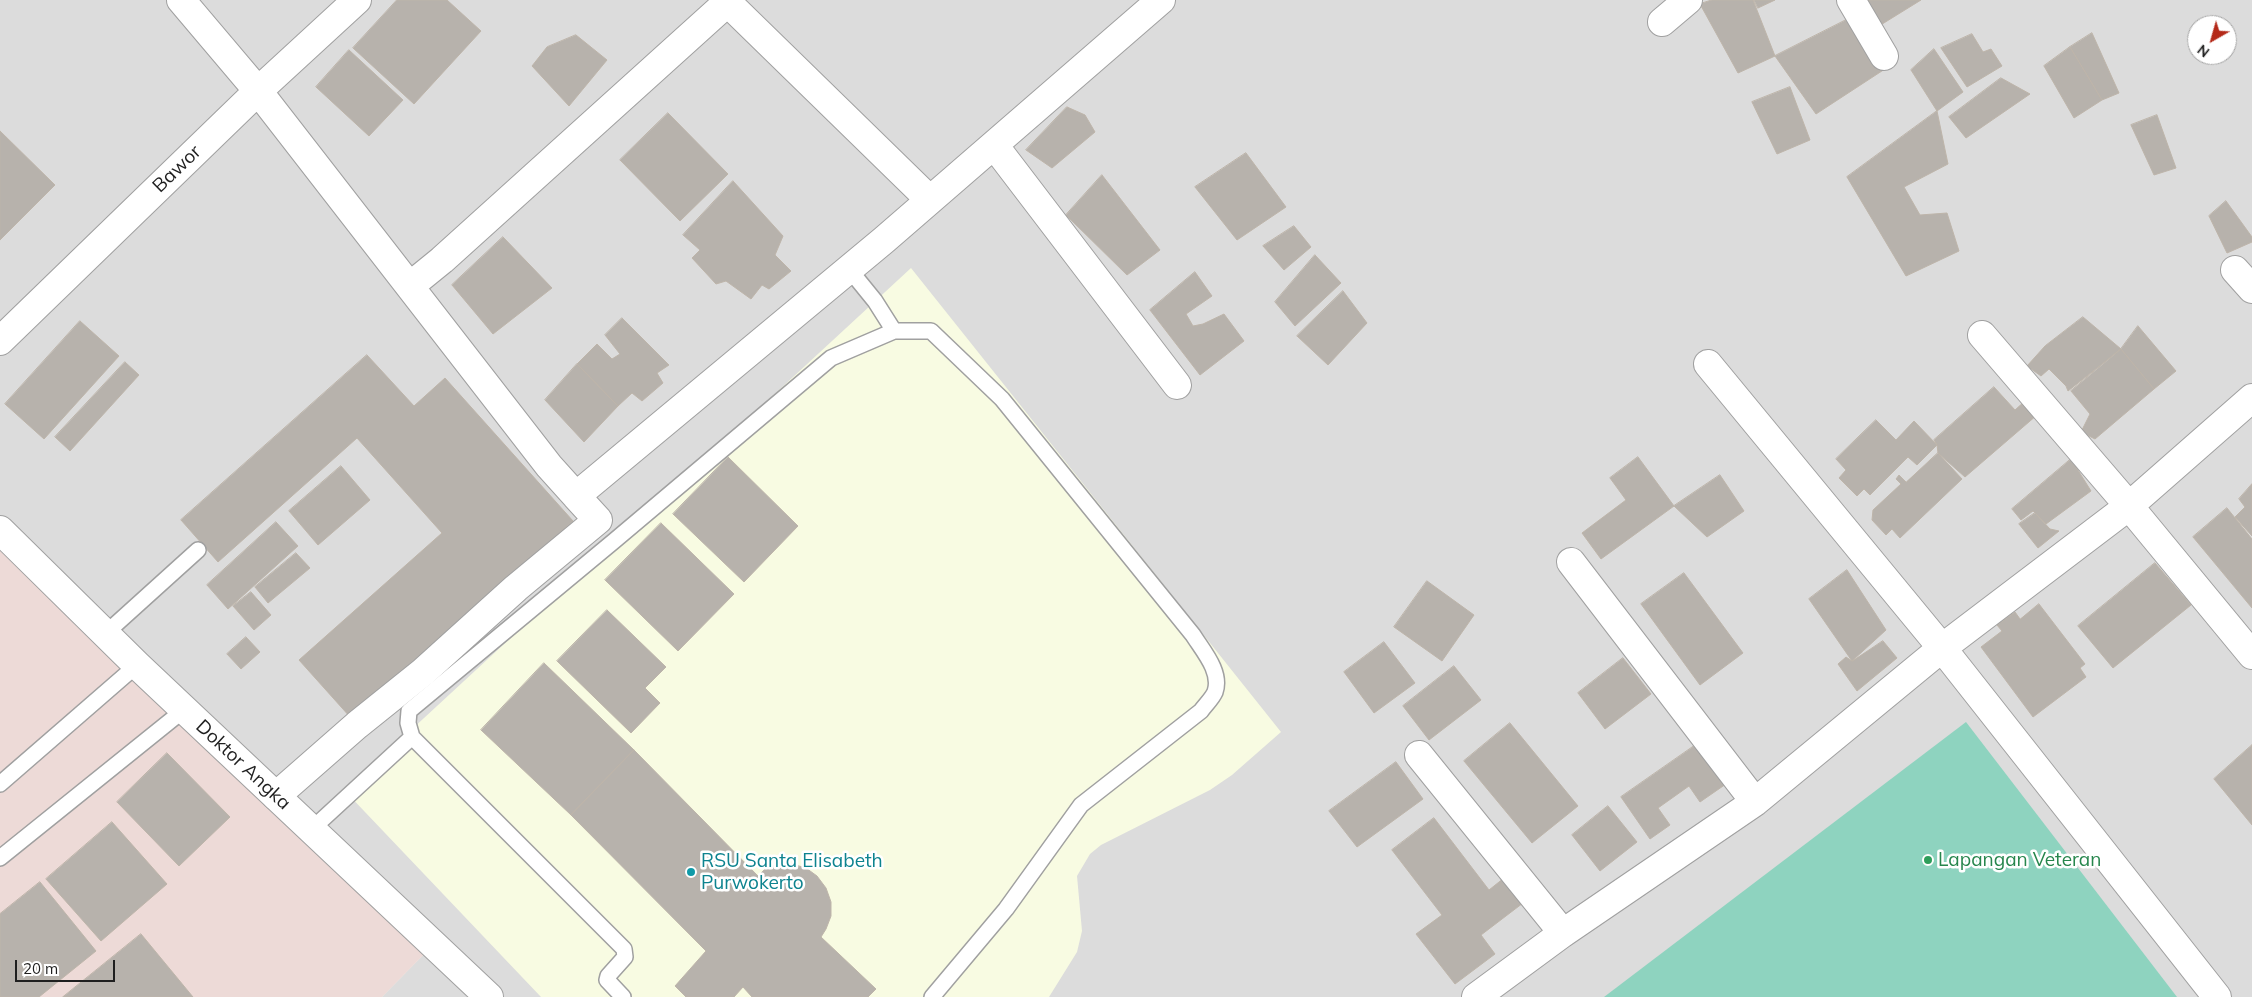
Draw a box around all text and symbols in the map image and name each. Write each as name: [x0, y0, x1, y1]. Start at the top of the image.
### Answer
north arrow: [2187, 15, 2237, 65]
text: N: [2194, 41, 2213, 61]
street label: Bawor: [148, 141, 206, 197]
street label: Doktor Angka: [191, 715, 295, 815]
place label: Lapangan Veteran: [1938, 849, 2101, 871]
place label: RSU Santa Elisabeth Purwokerto: [701, 850, 883, 894]
marker: Lapangan Veteran: [1922, 854, 1934, 866]
marker: RSU Santa Elisabeth Purwokerto: [685, 866, 697, 878]
scale bar: [18, 950, 118, 982]
text: 20 m: [23, 959, 58, 978]

